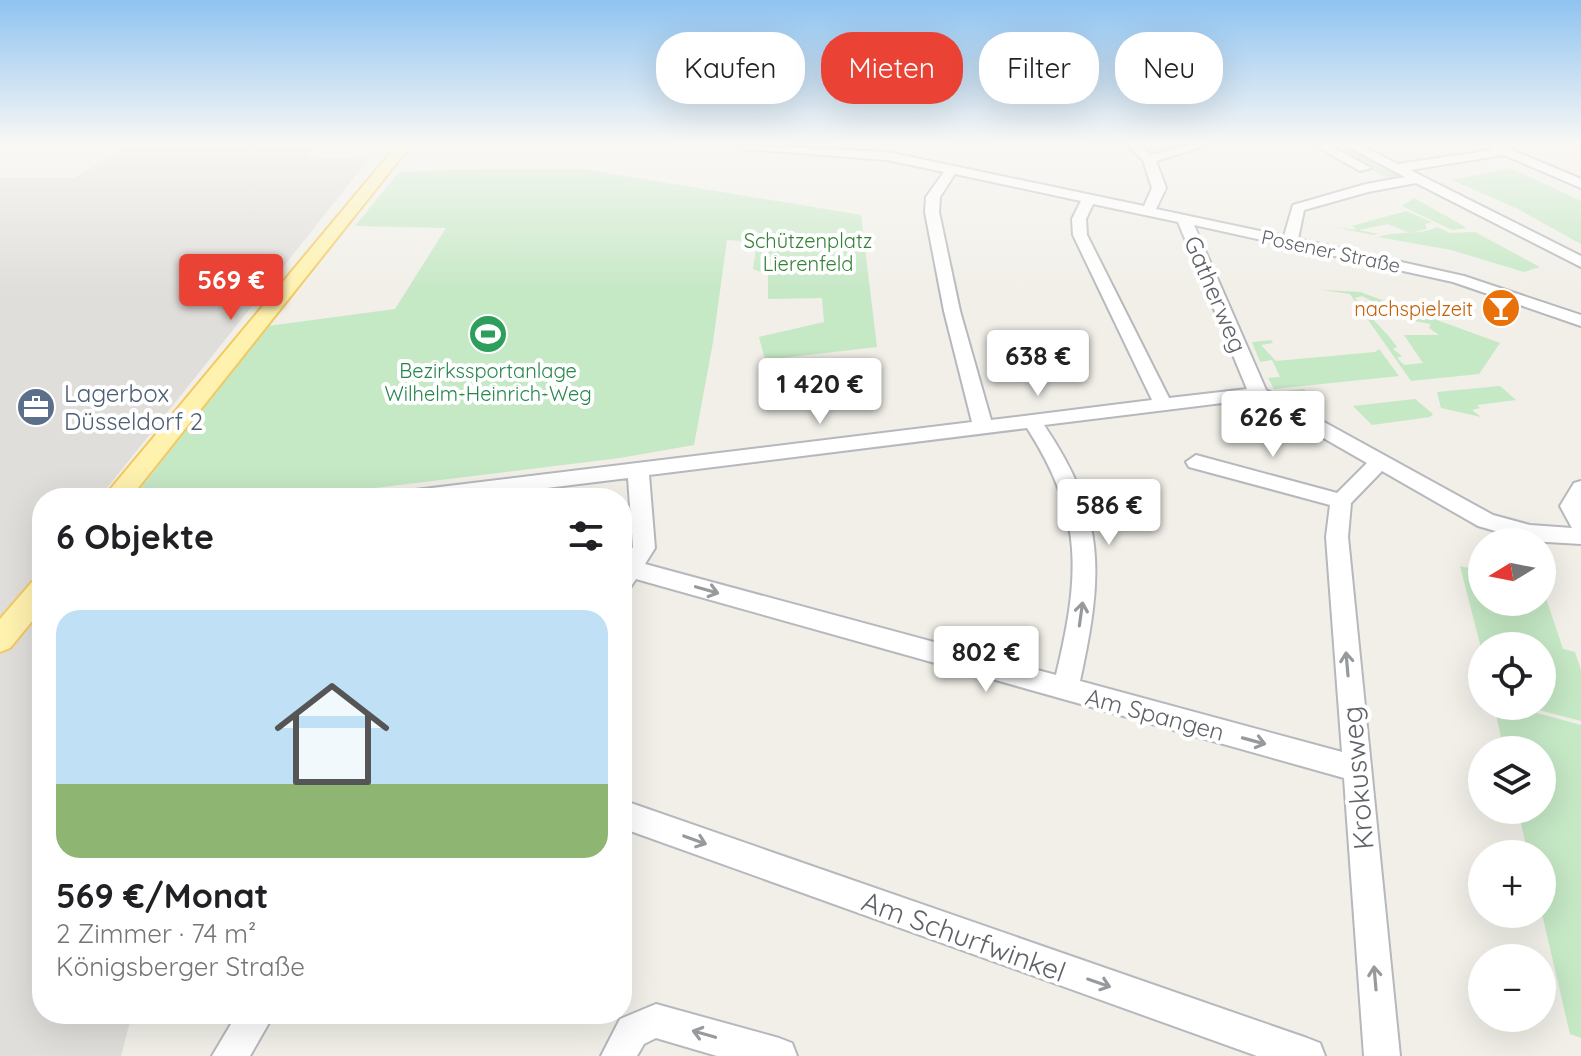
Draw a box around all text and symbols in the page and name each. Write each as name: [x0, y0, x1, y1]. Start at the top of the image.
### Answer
chip: Kaufen: [656, 32, 805, 104]
chip: Mieten: [821, 32, 963, 104]
chip: Filter: [979, 32, 1099, 104]
chip: Neu: [1115, 32, 1223, 104]
street label: Posener Straße: [1259, 224, 1403, 278]
park label: Schützenplatz Lierenfeld: [744, 228, 872, 276]
street label: Gatherweg: [1178, 231, 1254, 357]
pin: 569 €: [175, 254, 287, 322]
text: 569 €: [197, 263, 265, 296]
bar icon: nachspielzeit: [1480, 287, 1522, 329]
place label: nachspielzeit: [1354, 296, 1473, 321]
sports icon: Bezirkssportanlage Wilhelm-Heinrich-Weg: [467, 313, 509, 355]
pin: 638 €: [982, 330, 1094, 398]
text: 638 €: [1005, 339, 1071, 372]
place label: Bezirkssportanlage Wilhelm-Heinrich-Weg: [384, 358, 592, 406]
pin: 1 420 €: [746, 358, 894, 426]
text: 1 420 €: [776, 367, 864, 400]
place label: Lagerbox Düsseldorf 2: [64, 378, 203, 436]
office icon: Lagerbox Düsseldorf 2: [15, 386, 57, 428]
pin: 626 €: [1217, 391, 1329, 459]
text: 626 €: [1239, 400, 1307, 433]
pin: 586 €: [1053, 479, 1165, 547]
text: 586 €: [1075, 488, 1143, 521]
icon: filters: [564, 514, 608, 558]
text: 6 Objekte: [56, 515, 214, 558]
north arrow: [1468, 528, 1556, 616]
map controls: [1468, 528, 1556, 1032]
one-way arrow: [693, 583, 719, 598]
one-way arrow: [1074, 602, 1089, 627]
pin: 802 €: [930, 626, 1042, 694]
button: locate: [1468, 632, 1556, 720]
text: 802 €: [952, 635, 1020, 668]
one-way arrow: [1339, 651, 1354, 678]
icon: home: [260, 662, 404, 806]
street label: Am Spangen: [1082, 681, 1228, 747]
street label: Krokusweg: [1333, 705, 1381, 851]
one-way arrow: [1241, 734, 1267, 749]
button: layers: [1468, 736, 1556, 824]
one-way arrow: [683, 833, 708, 848]
button: +: [1468, 840, 1556, 928]
text: 569 €/Monat: [56, 874, 268, 917]
street label: Am Schurfwinkel: [857, 883, 1071, 989]
text: 2 Zimmer · 74 m²: [56, 917, 256, 950]
button: −: [1468, 944, 1556, 1032]
text: Königsberger Straße: [56, 950, 305, 983]
one-way arrow: [1367, 965, 1382, 992]
one-way arrow: [1086, 977, 1111, 992]
one-way arrow: [692, 1026, 718, 1041]

